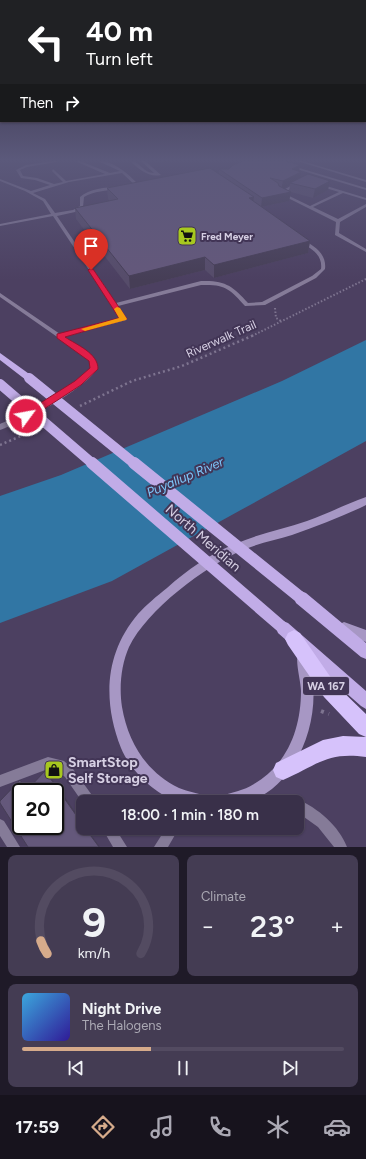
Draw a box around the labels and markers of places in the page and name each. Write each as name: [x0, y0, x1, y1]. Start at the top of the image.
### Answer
supermarket icon: Fred Meyer: [176, 225, 198, 247]
pin: [74, 229, 108, 270]
place label: Fred Meyer: [201, 230, 253, 243]
place label: SmartStop Self Storage: [68, 754, 148, 787]
shop icon: SmartStop Self Storage: [43, 759, 65, 781]

